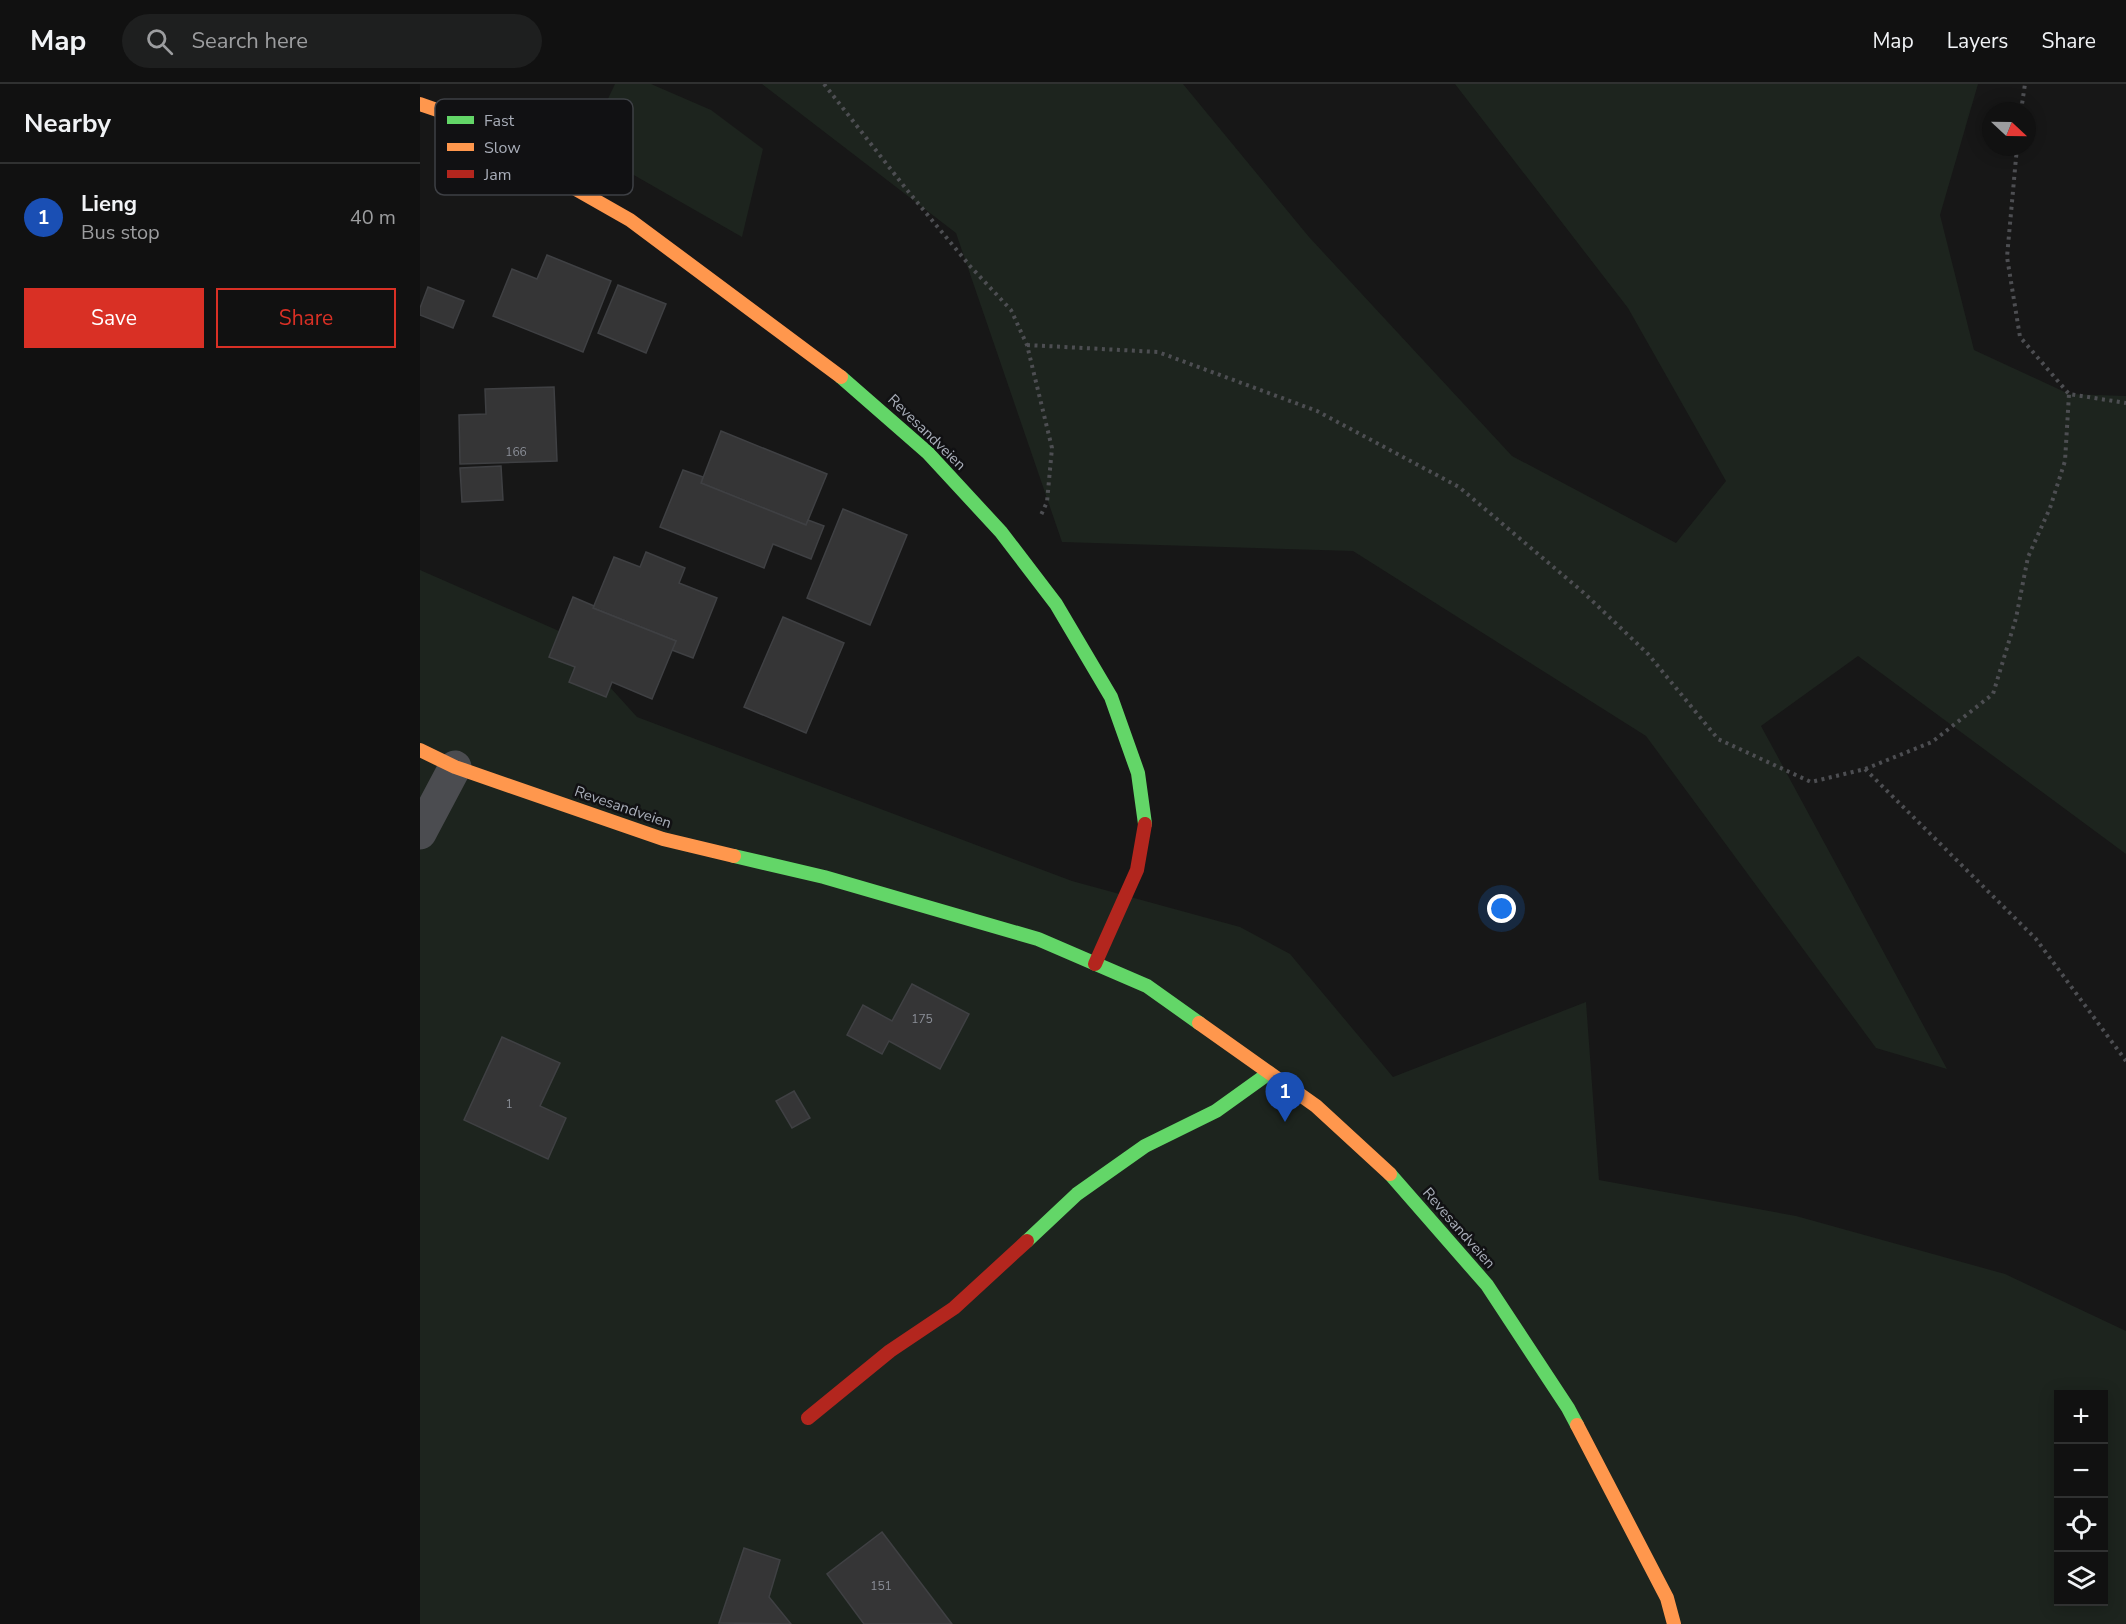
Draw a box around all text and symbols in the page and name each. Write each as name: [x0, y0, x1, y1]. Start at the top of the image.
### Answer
search box: [122, 14, 542, 68]
text: Map: [30, 22, 86, 60]
icon: search: [143, 25, 176, 58]
text: Search here: [191, 26, 308, 56]
text: Map: [1872, 27, 1914, 55]
text: Layers: [1947, 27, 2008, 55]
text: Share: [2041, 27, 2096, 55]
legend: [435, 99, 633, 195]
north arrow: [1982, 102, 2036, 156]
text: Nearby: [24, 106, 111, 141]
text: Fast: [484, 110, 515, 132]
text: Slow: [484, 137, 521, 159]
text: Jam: [483, 164, 511, 186]
text: Lieng: [81, 189, 137, 219]
text: 1: [38, 204, 50, 231]
text: 40 m: [350, 204, 396, 231]
text: Bus stop: [81, 219, 160, 246]
button: Save: [24, 288, 204, 348]
button: Share: [216, 288, 396, 348]
street label: Revesandveien: [884, 390, 970, 474]
house number: 166: [505, 444, 527, 460]
street label: Revesandveien: [572, 781, 674, 833]
your location: [1487, 894, 1516, 923]
house number: 175: [911, 1011, 933, 1027]
pin: 1: [1266, 1072, 1304, 1122]
house number: 1: [505, 1096, 513, 1112]
street label: Revesandveien: [1418, 1183, 1500, 1273]
map controls: [2054, 1390, 2108, 1606]
button: +: [2054, 1390, 2108, 1444]
button: −: [2054, 1444, 2108, 1498]
button: locate: [2054, 1498, 2108, 1552]
button: layers: [2054, 1552, 2108, 1606]
house number: 151: [870, 1578, 892, 1594]

